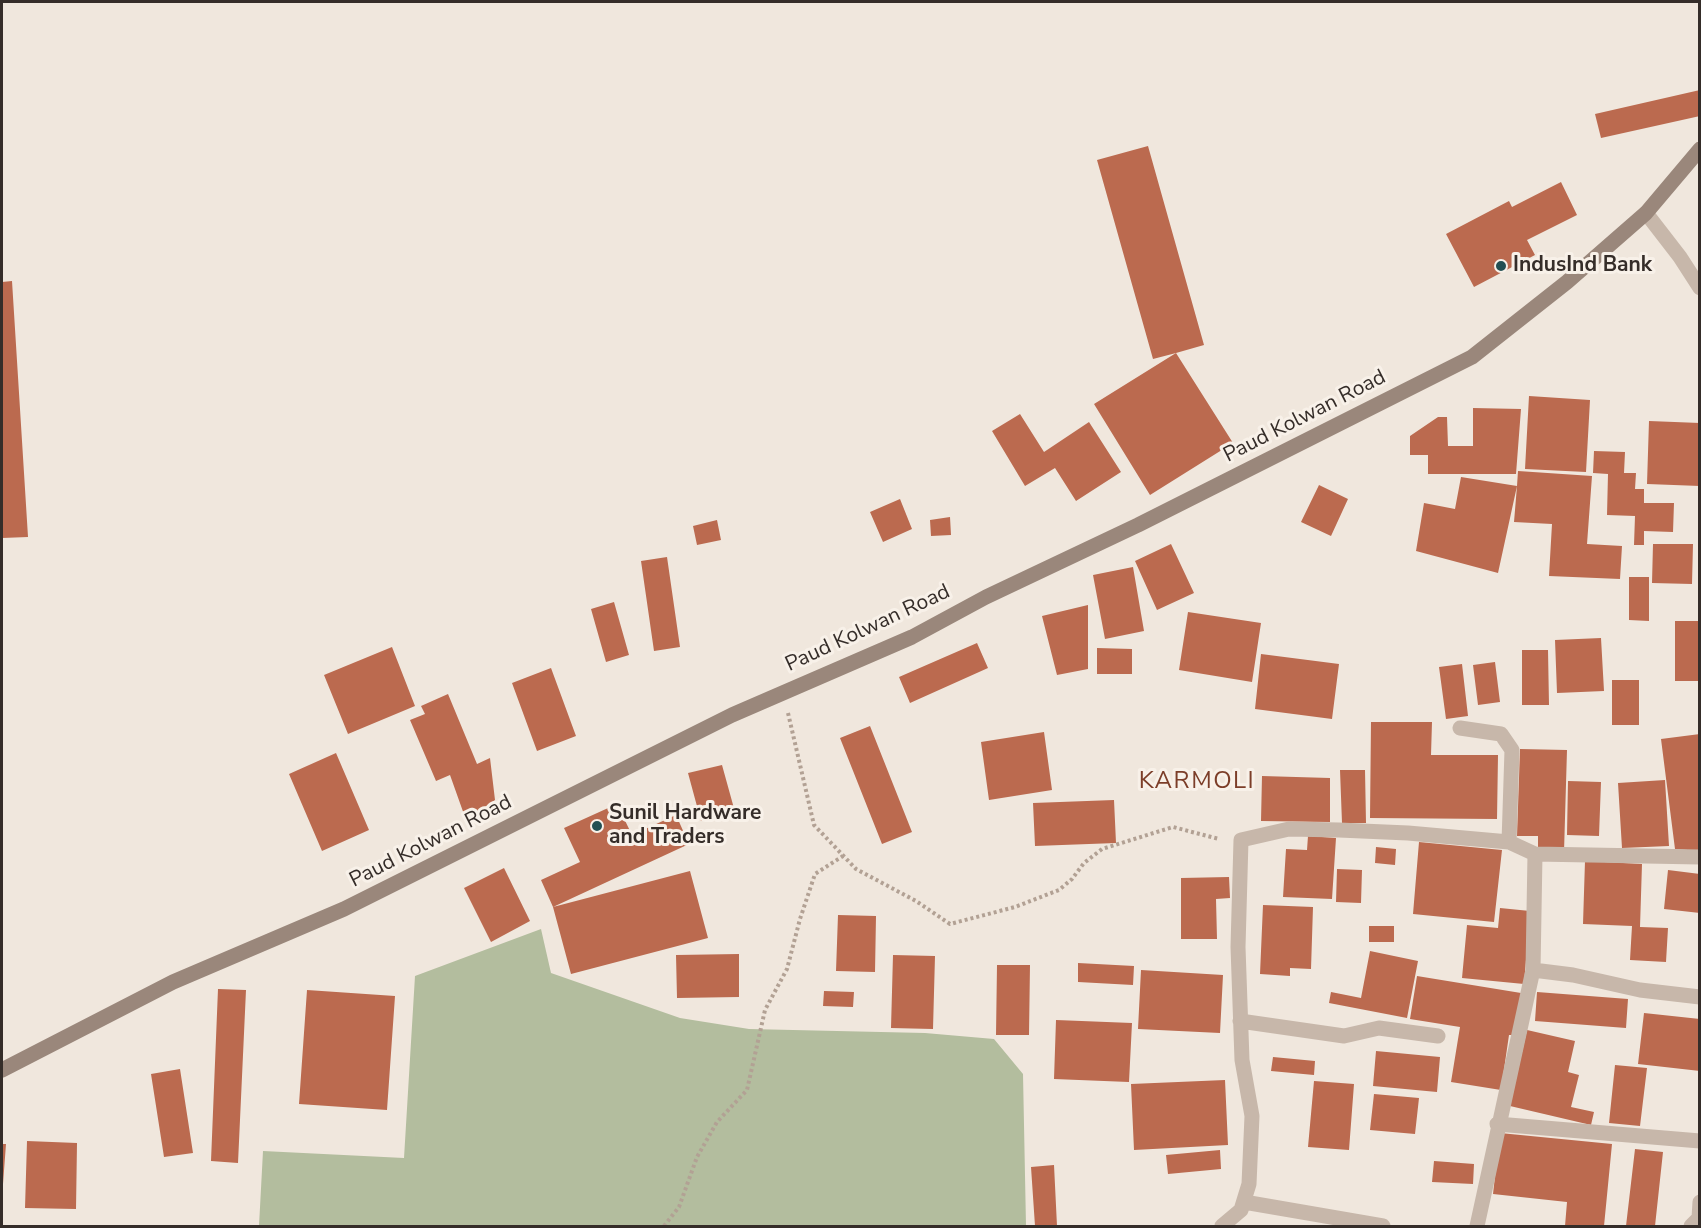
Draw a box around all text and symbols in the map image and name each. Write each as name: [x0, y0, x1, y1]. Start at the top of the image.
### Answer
place label: IndusInd Bank: [1513, 253, 1652, 279]
marker: IndusInd Bank: [1494, 259, 1508, 273]
street label: Paud Kolwan Road: [1220, 365, 1390, 469]
street label: Paud Kolwan Road: [782, 580, 954, 678]
district label: KARMOLI: [1139, 768, 1255, 796]
street label: Paud Kolwan Road: [346, 790, 516, 894]
place label: Sunil Hardware and Traders: [609, 801, 761, 851]
marker: Sunil Hardware and Traders: [590, 819, 604, 833]

